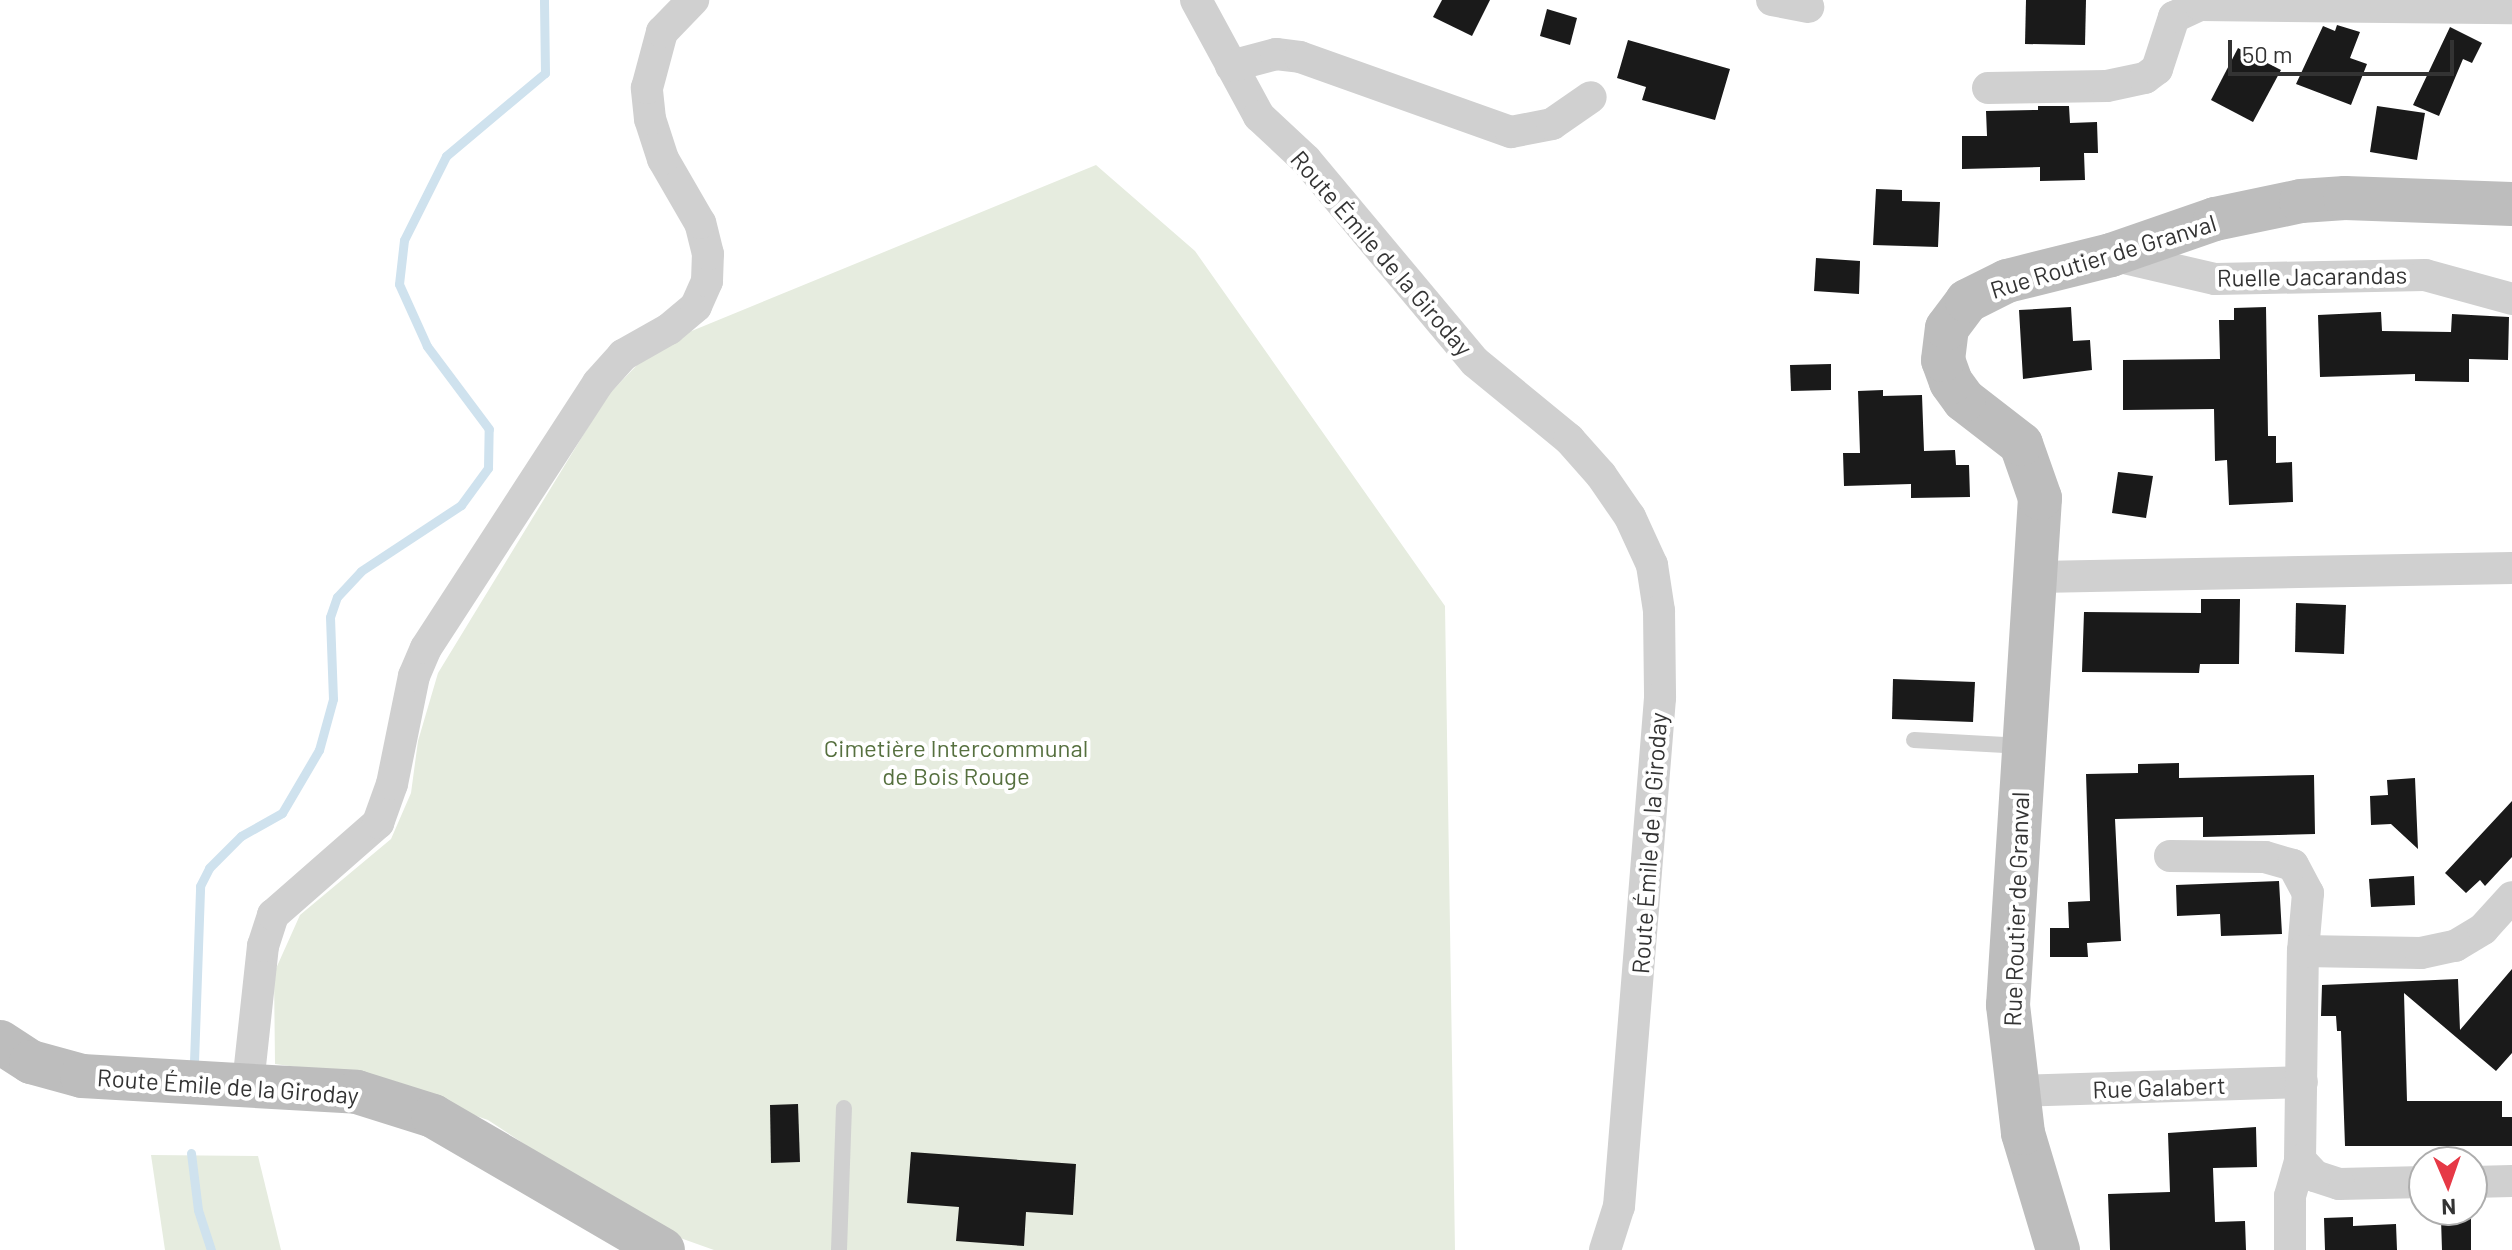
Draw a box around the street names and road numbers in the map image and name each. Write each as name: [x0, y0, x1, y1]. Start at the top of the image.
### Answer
street label: Route Émile de la Giroday: [1285, 145, 1479, 361]
street label: Rue Routier de Granval: [1986, 208, 2220, 304]
street label: Ruelle Jacarandas: [2217, 260, 2407, 292]
street label: Route Émile de la Giroday: [1625, 711, 1673, 975]
street label: Rue Routier de Granval: [1998, 791, 2034, 1027]
street label: Route Émile de la Giroday: [96, 1062, 360, 1110]
street label: Rue Galabert: [2092, 1070, 2226, 1104]

